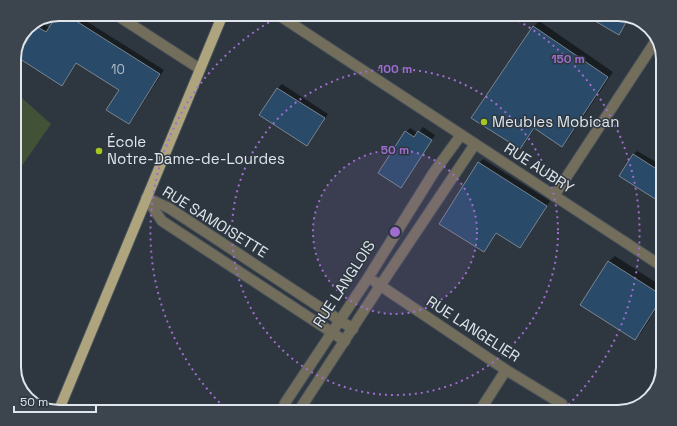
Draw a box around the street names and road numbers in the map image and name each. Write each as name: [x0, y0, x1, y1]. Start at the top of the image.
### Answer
street label: RUE AUBRY: [501, 138, 578, 197]
street label: RUE SAMOISETTE: [159, 182, 272, 262]
street label: RUE LANGLOIS: [308, 237, 379, 331]
street label: RUE LANGELIER: [423, 291, 524, 366]

